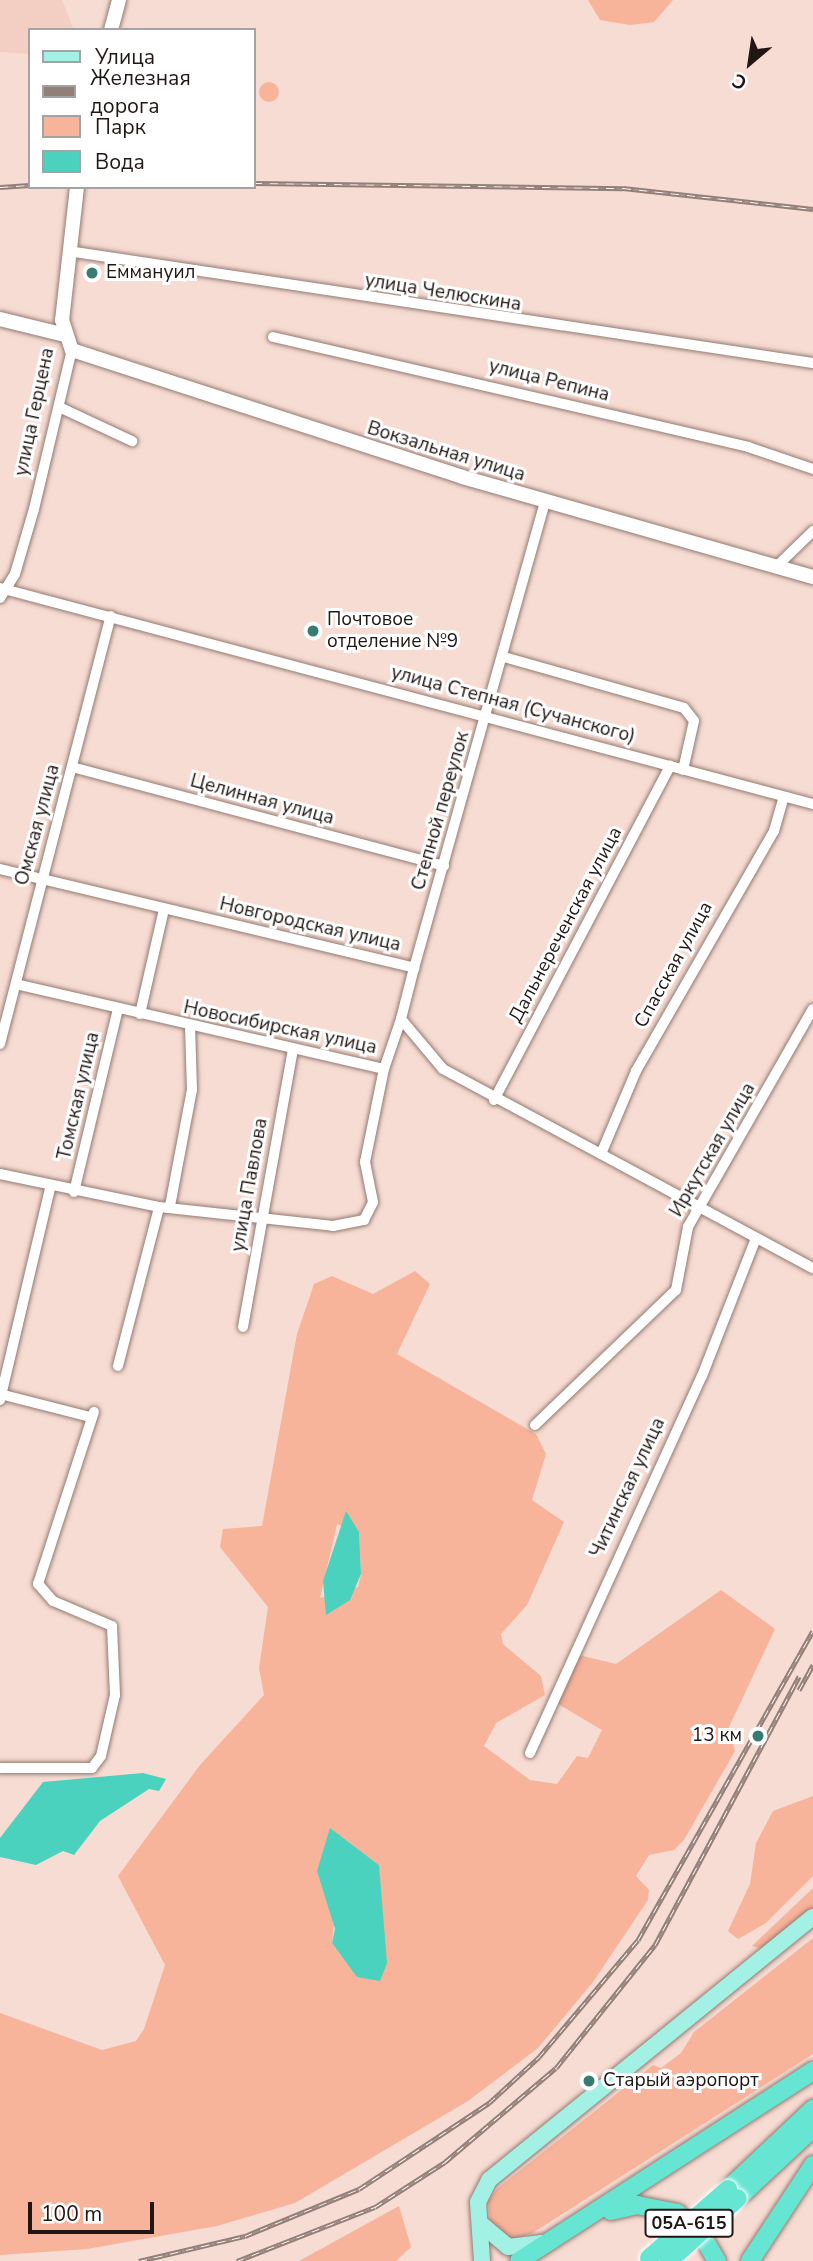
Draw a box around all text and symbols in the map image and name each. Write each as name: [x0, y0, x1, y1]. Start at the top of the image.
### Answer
legend: [28, 28, 256, 189]
north arrow: [715, 28, 785, 98]
text: Улица: [95, 43, 155, 71]
text: Железная дорога: [90, 64, 191, 120]
text: С: [728, 67, 752, 96]
text: Парк: [95, 113, 146, 141]
text: Вода: [95, 148, 145, 176]
place label: Еммануил: [106, 262, 195, 284]
marker: Еммануил: [84, 265, 100, 281]
street label: улица Челюскина: [363, 269, 523, 317]
street label: улица Герцена: [10, 346, 60, 478]
street label: улица Репина: [486, 355, 612, 407]
street label: Вокзальная улица: [364, 417, 528, 487]
place label: Почтовое отделение №9: [327, 609, 458, 653]
marker: Почтовое отделение №9: [305, 623, 321, 639]
street label: улица Степная (Сучанского): [388, 661, 638, 749]
street label: Степной переулок: [407, 729, 475, 893]
street label: Омская улица: [11, 762, 65, 888]
street label: Целинная улица: [188, 770, 336, 830]
street label: Дальнереченская улица: [505, 823, 627, 1027]
street label: Новгородская улица: [217, 893, 403, 957]
street label: Спасская улица: [630, 898, 718, 1032]
street label: Новосибирская улица: [181, 996, 379, 1060]
street label: Томская улица: [53, 1030, 105, 1162]
street label: Иркутская улица: [665, 1079, 761, 1221]
street label: улица Павлова: [227, 1116, 273, 1254]
street label: Читинская улица: [586, 1414, 670, 1562]
place label: 13 км: [692, 1725, 742, 1747]
marker: 13 км: [748, 1726, 768, 1746]
place label: Старый аэропорт: [603, 2070, 759, 2092]
marker: Старый аэропорт: [581, 2073, 597, 2089]
scale bar: [32, 2188, 158, 2232]
text: 100 m: [41, 2200, 102, 2228]
road number: 05А-615: [644, 2208, 734, 2238]

